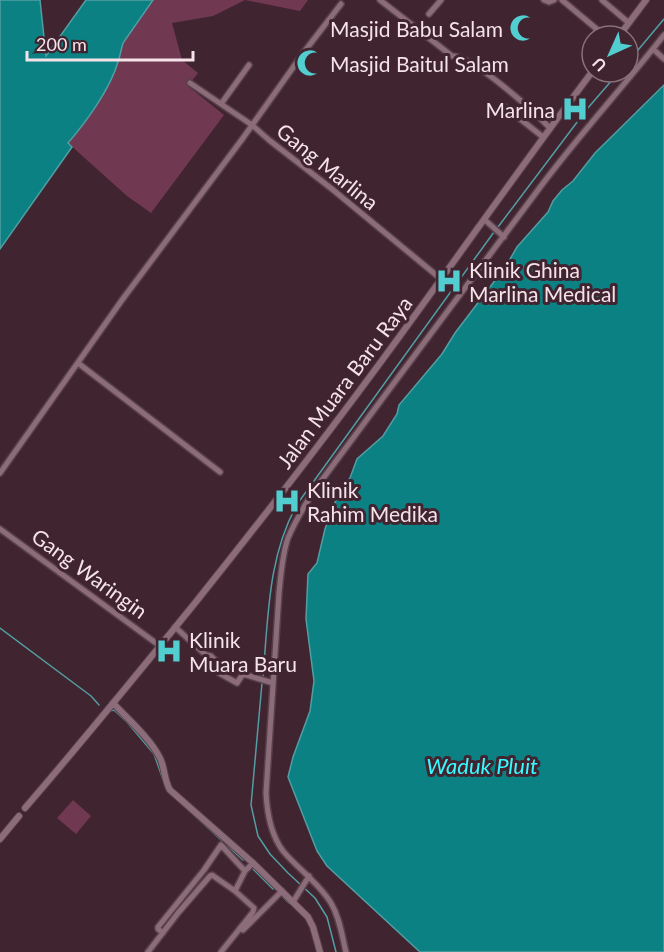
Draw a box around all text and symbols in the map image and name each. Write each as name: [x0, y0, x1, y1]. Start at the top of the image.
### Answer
mosque icon: Masjid Babu Salam: [508, 13, 538, 43]
place label: Masjid Babu Salam: [330, 16, 503, 41]
scale bar: [27, 24, 194, 62]
north arrow: [580, 24, 640, 84]
text: 200 m: [36, 33, 87, 55]
mosque icon: Masjid Baitul Salam: [295, 48, 325, 78]
place label: Masjid Baitul Salam: [330, 51, 509, 76]
text: U: [588, 54, 610, 76]
hospital icon: Marlina: [560, 94, 590, 124]
place label: Marlina: [486, 97, 555, 122]
street label: Gang Marlina: [272, 118, 384, 214]
place label: Klinik Ghina Marlina Medical: [469, 257, 616, 306]
hospital icon: Klinik Ghina Marlina Medical: [434, 266, 464, 296]
street label: Jalan Muara Baru Raya: [271, 291, 417, 473]
place label: Klinik Rahim Medika: [307, 477, 438, 526]
hospital icon: Klinik Rahim Medika: [272, 486, 302, 516]
street label: Gang Waringin: [27, 523, 153, 623]
place label: Klinik Muara Baru: [189, 627, 297, 676]
hospital icon: Klinik Muara Baru: [154, 636, 184, 666]
water label: Waduk Pluit: [426, 752, 538, 779]

